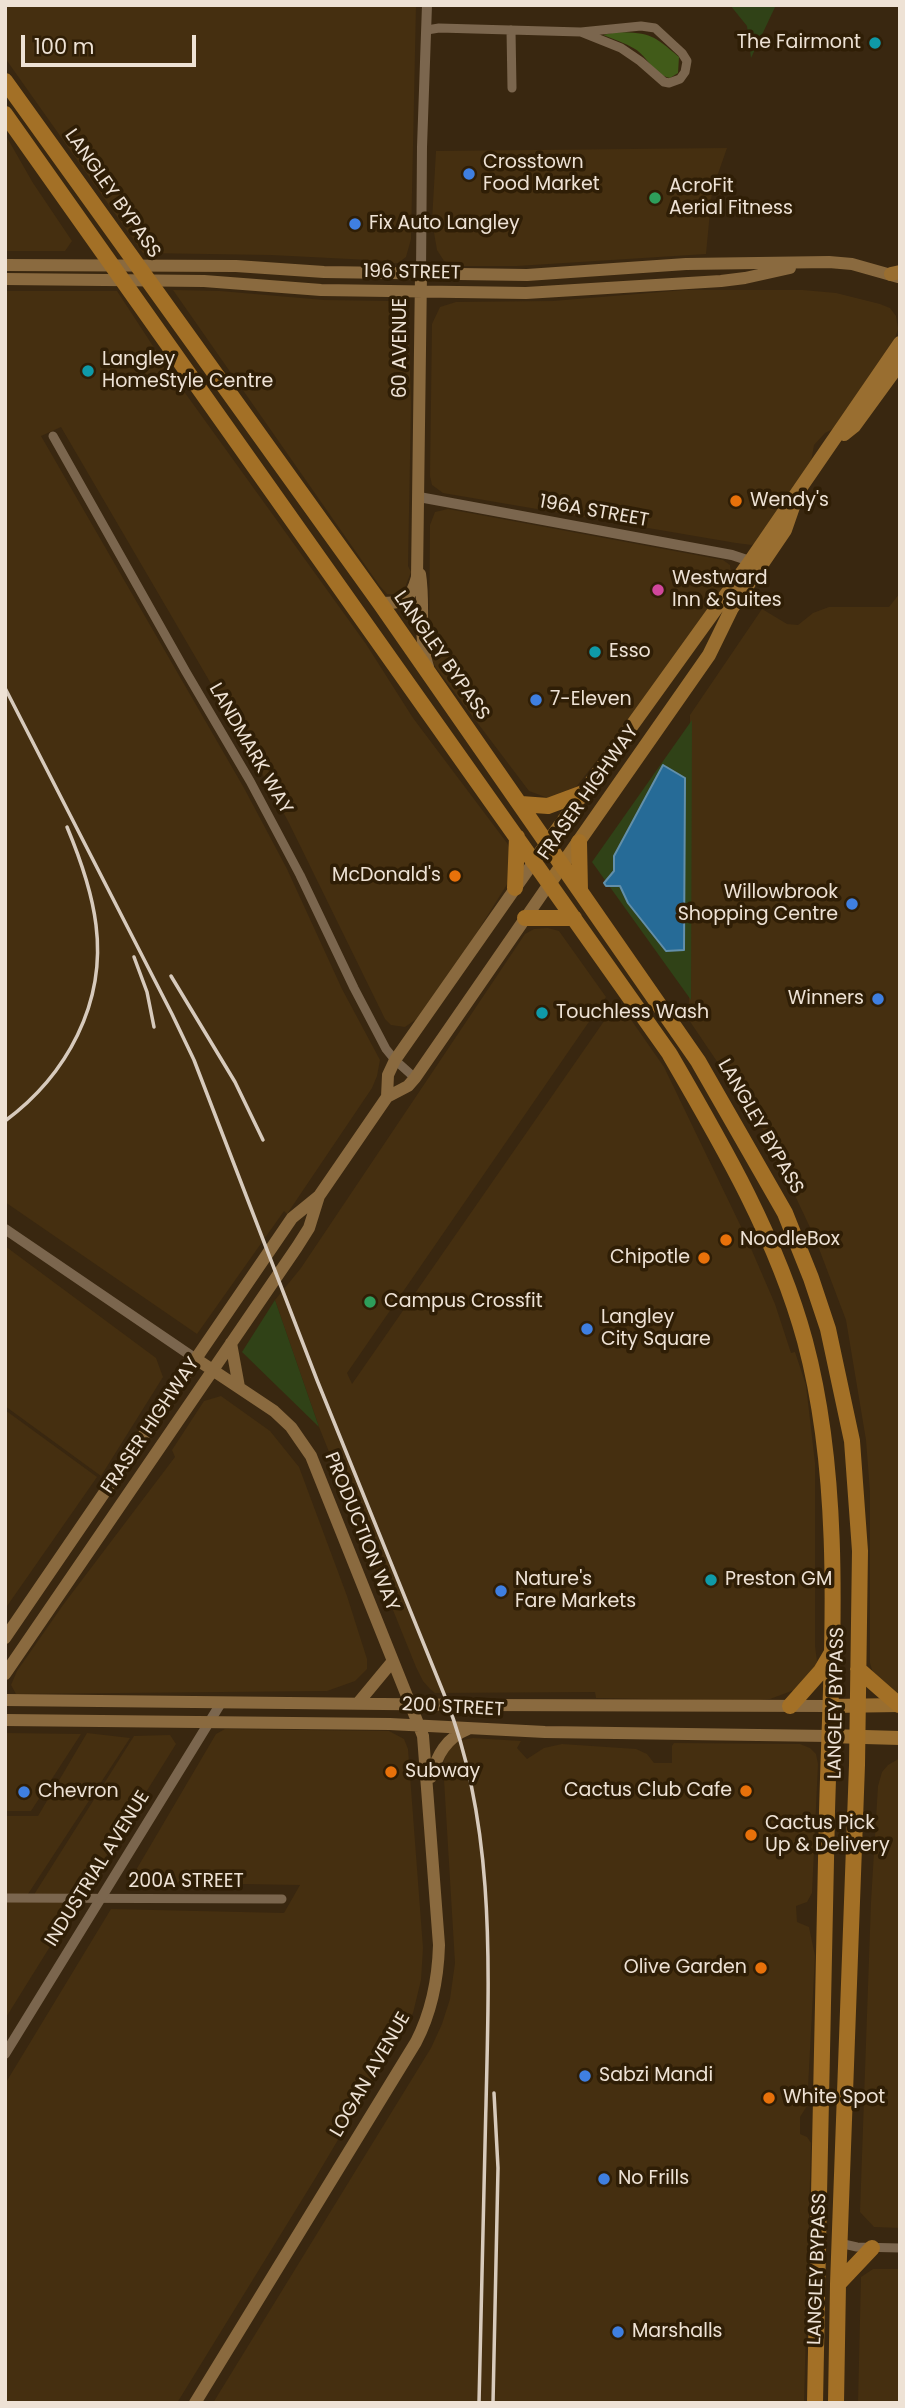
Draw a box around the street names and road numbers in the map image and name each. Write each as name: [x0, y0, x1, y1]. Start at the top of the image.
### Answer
street label: LANGLEY BYPASS: [59, 125, 165, 263]
street label: 196 STREET: [363, 261, 461, 285]
street label: 60 AVENUE: [390, 298, 412, 398]
street label: 196A STREET: [537, 491, 651, 533]
street label: LANGLEY BYPASS: [388, 587, 494, 725]
street label: LANDMARK WAY: [203, 679, 297, 819]
street label: FRASER HIGHWAY: [534, 721, 644, 865]
street label: LANGLEY BYPASS: [712, 1055, 808, 1199]
street label: FRASER HIGHWAY: [97, 1353, 205, 1499]
street label: PRODUCTION WAY: [319, 1449, 403, 1615]
street label: LANGLEY BYPASS: [824, 1627, 850, 1779]
street label: 200 STREET: [401, 1694, 505, 1722]
street label: INDUSTRIAL AVENUE: [41, 1787, 155, 1951]
street label: 200A STREET: [128, 1871, 244, 1893]
street label: LOGAN AVENUE: [326, 2008, 416, 2142]
street label: LANGLEY BYPASS: [804, 2193, 832, 2345]

